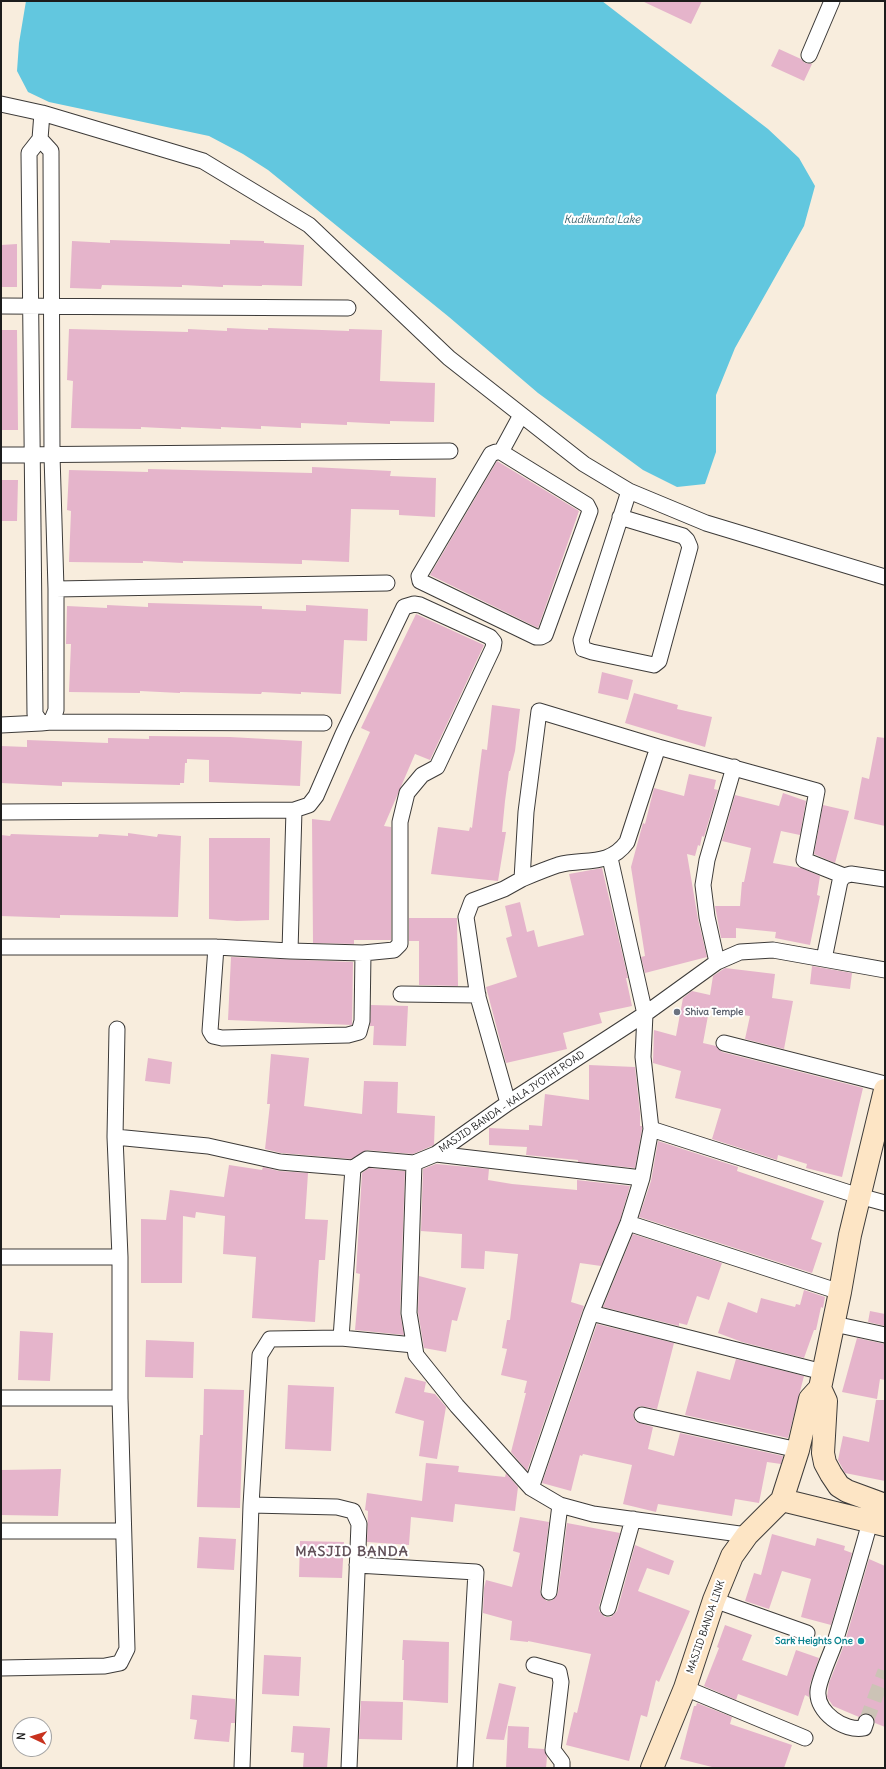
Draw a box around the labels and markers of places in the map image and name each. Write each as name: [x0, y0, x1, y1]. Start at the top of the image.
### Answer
place label: Shiva Temple: [685, 1006, 743, 1018]
marker: Shiva Temple: [672, 1007, 682, 1017]
place label: Sark Heights One: [775, 1635, 853, 1647]
marker: Sark Heights One: [856, 1636, 866, 1646]

